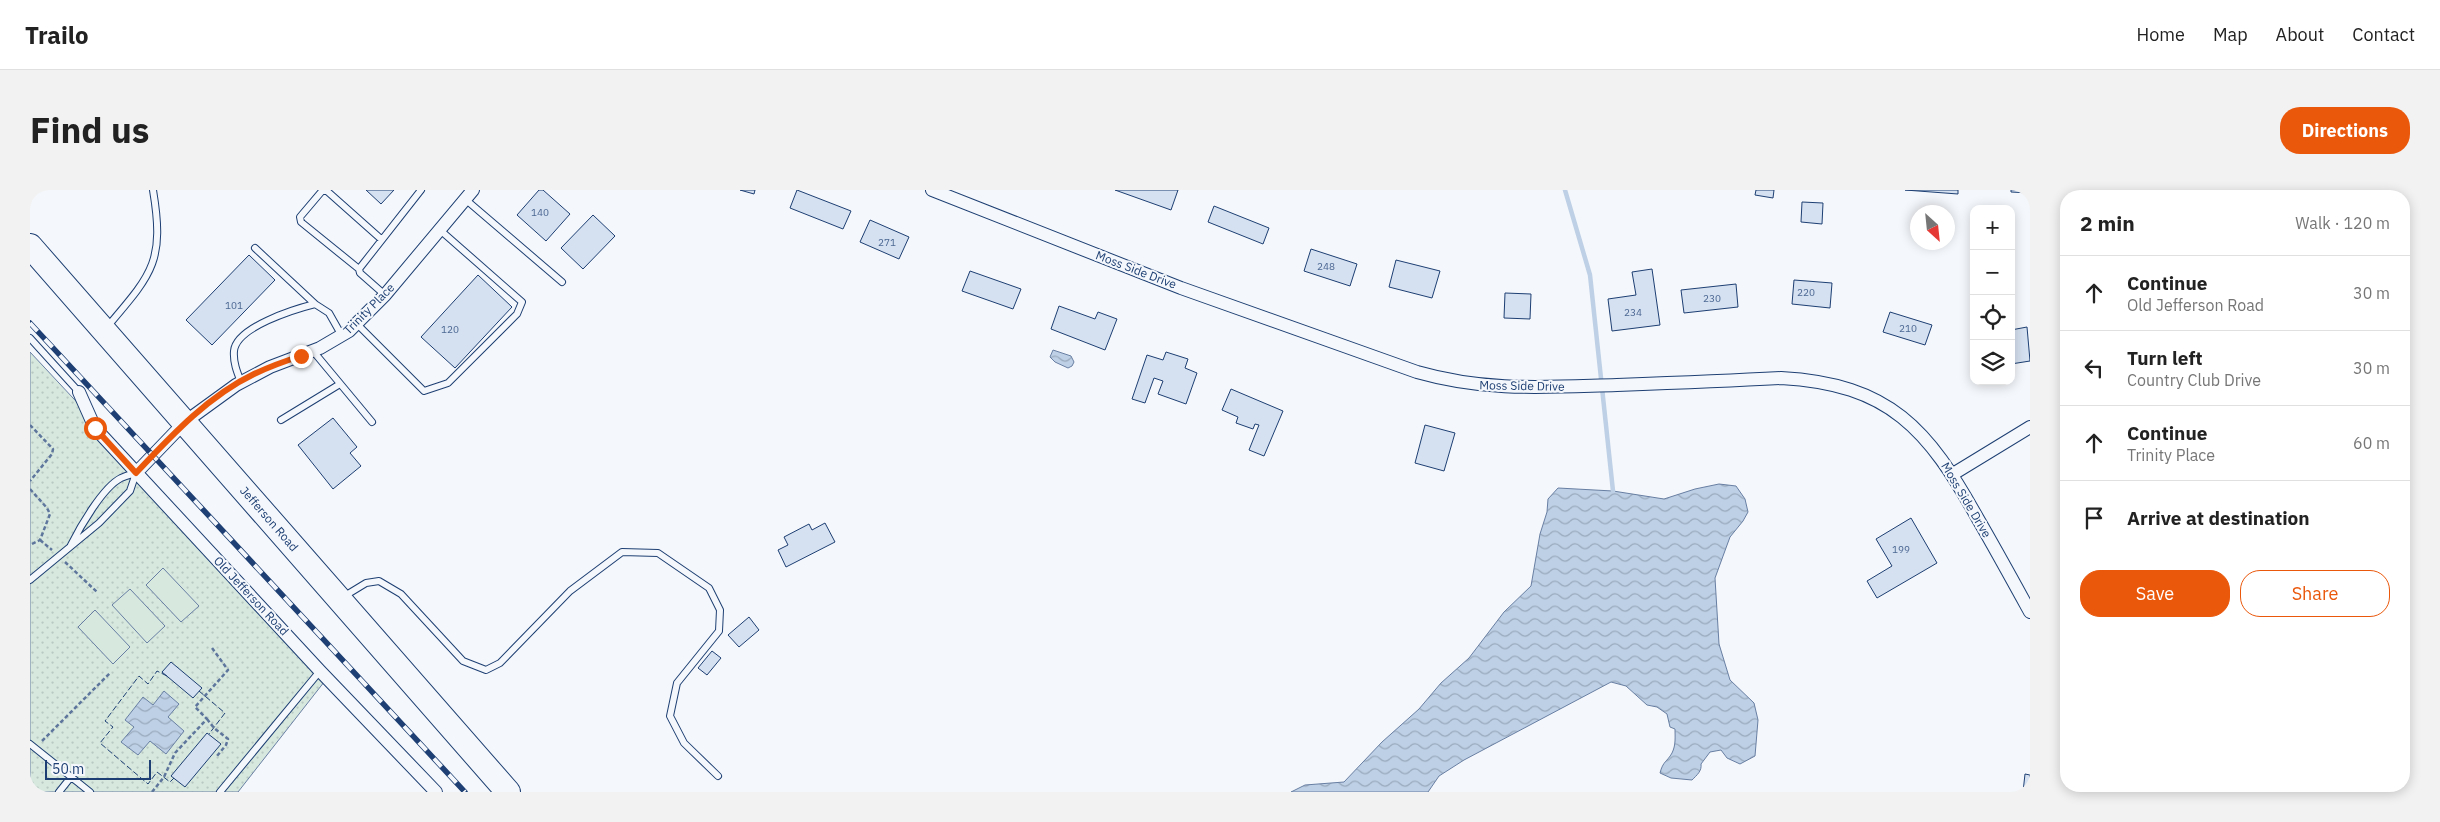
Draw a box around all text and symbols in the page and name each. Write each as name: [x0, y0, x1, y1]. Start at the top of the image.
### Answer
text: Trailo: [25, 19, 89, 51]
text: Home: [2137, 23, 2185, 46]
text: Map: [2213, 23, 2248, 46]
text: About: [2276, 23, 2324, 46]
text: Contact: [2352, 23, 2415, 46]
text: Find us: [30, 107, 149, 153]
button: Directions: [2280, 107, 2410, 154]
north arrow: [1910, 205, 1955, 250]
map controls: [1970, 205, 2015, 385]
button: +: [1970, 205, 2015, 250]
house number: 140: [531, 206, 549, 219]
text: 2 min: [2080, 209, 2135, 237]
text: Walk · 120 m: [2295, 213, 2390, 233]
house number: 271: [878, 236, 896, 249]
street label: Moss Side Drive: [1094, 247, 1179, 292]
button: −: [1970, 250, 2015, 295]
house number: 248: [1317, 260, 1335, 273]
text: Continue: [2127, 271, 2207, 295]
icon: ahead: [2080, 279, 2108, 307]
street label: Trinity Place: [340, 280, 398, 337]
text: 30 m: [2353, 283, 2390, 303]
house number: 220: [1797, 286, 1815, 299]
house number: 230: [1703, 292, 1721, 305]
button: locate: [1970, 295, 2015, 340]
text: Old Jefferson Road: [2127, 295, 2264, 315]
house number: 101: [225, 299, 243, 312]
house number: 234: [1624, 306, 1642, 319]
house number: 210: [1899, 322, 1917, 335]
house number: 120: [441, 323, 459, 336]
button: layers: [1970, 340, 2015, 385]
route end: [290, 345, 313, 368]
text: Turn left: [2127, 346, 2203, 370]
icon: left: [2080, 354, 2108, 382]
text: 30 m: [2353, 358, 2390, 378]
text: Country Club Drive: [2127, 370, 2261, 390]
street label: Moss Side Drive: [1479, 377, 1565, 394]
route start: [84, 417, 107, 440]
text: Continue: [2127, 421, 2207, 445]
icon: ahead: [2080, 429, 2108, 457]
text: 60 m: [2353, 433, 2390, 453]
text: Trinity Place: [2127, 445, 2215, 465]
street label: Moss Side Drive: [1938, 459, 1995, 540]
street label: Jefferson Road: [237, 483, 302, 554]
icon: arrive: [2080, 504, 2108, 532]
text: Arrive at destination: [2127, 506, 2310, 530]
house number: 199: [1892, 543, 1910, 556]
street label: Old Jefferson Road: [211, 553, 292, 638]
button: Save: [2080, 570, 2230, 617]
button: Share: [2240, 570, 2390, 617]
scale bar: [45, 757, 151, 780]
text: 50 m: [52, 760, 84, 778]

